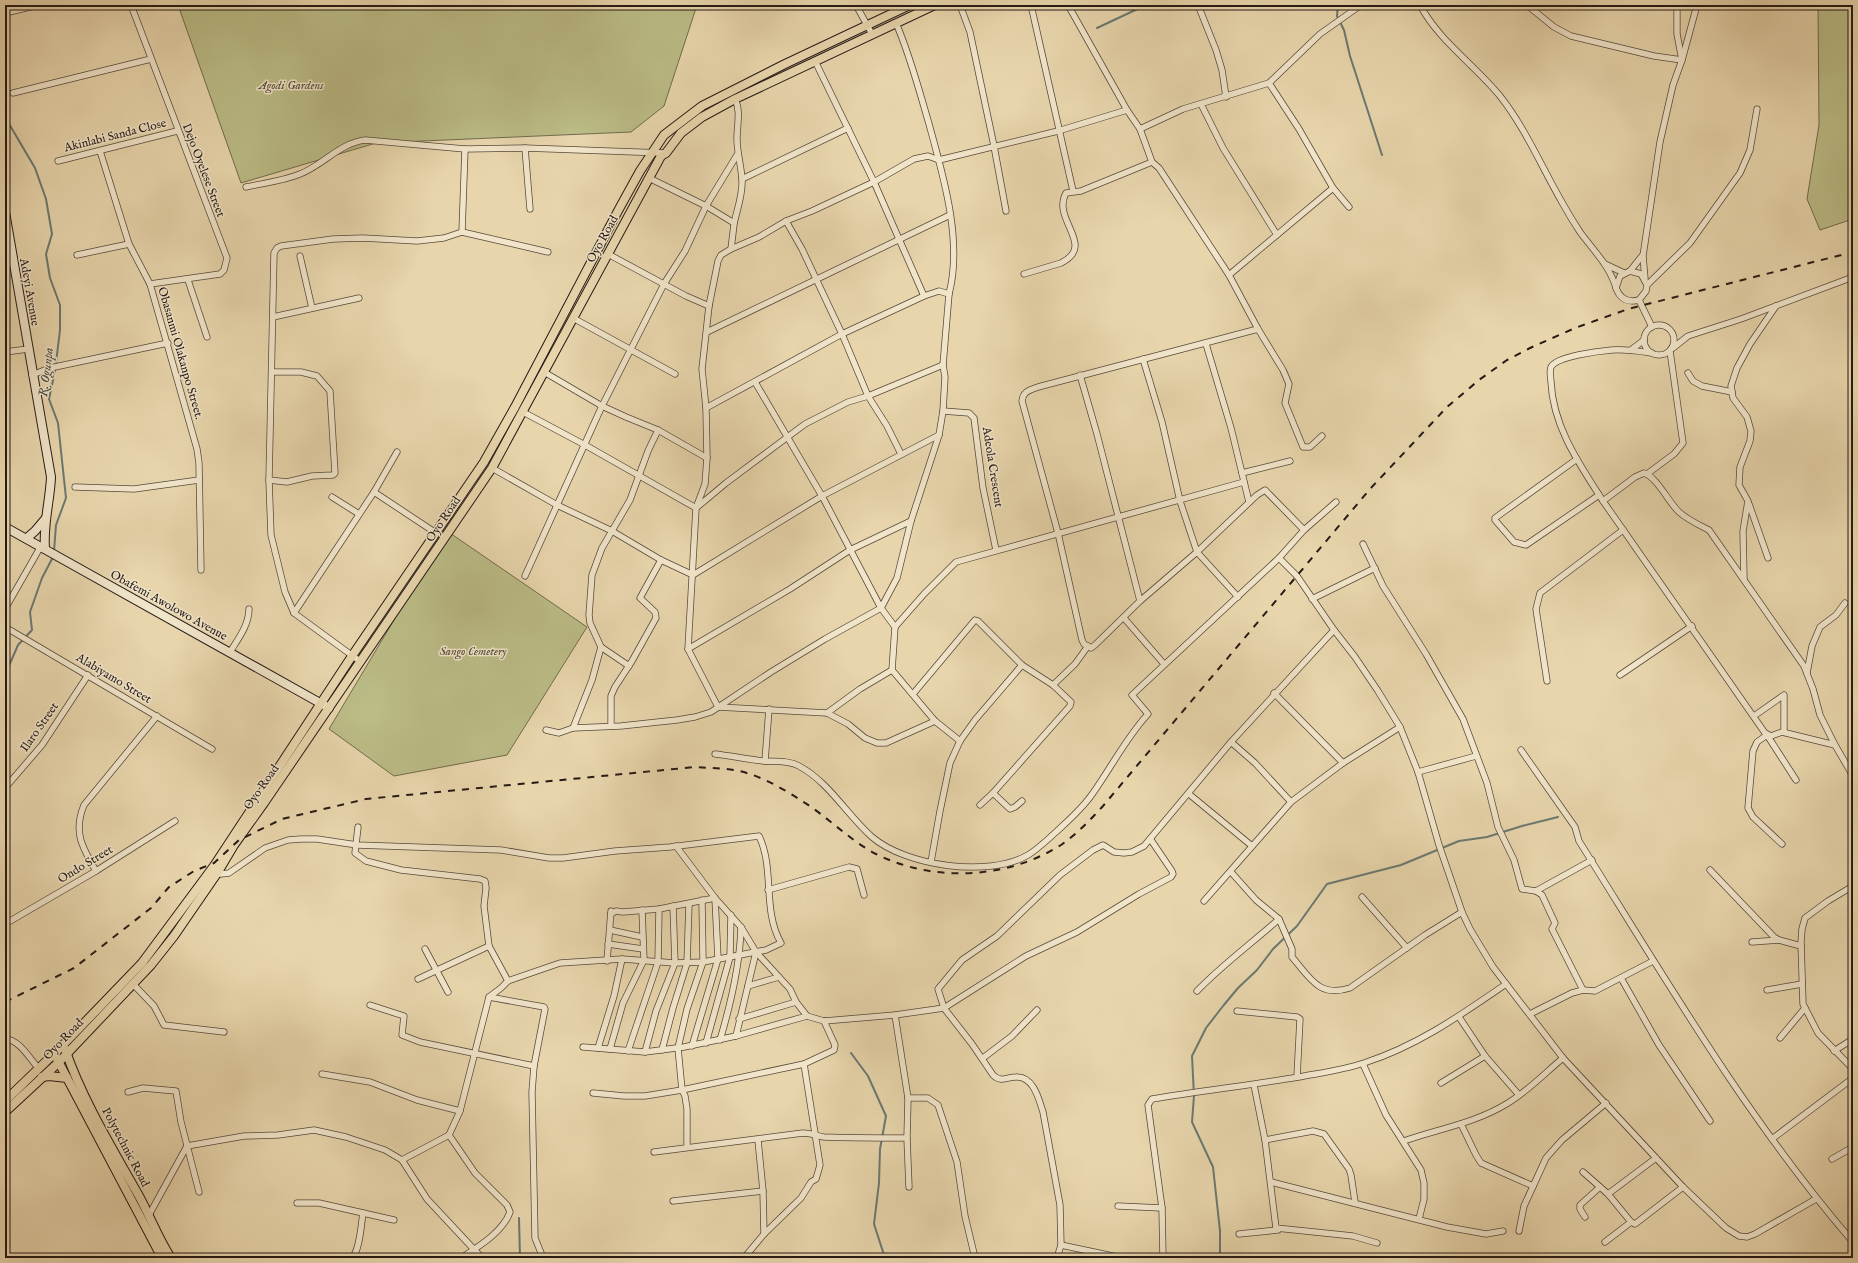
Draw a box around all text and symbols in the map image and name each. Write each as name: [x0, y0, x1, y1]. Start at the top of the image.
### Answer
park label: Agodi Gardens: [257, 78, 324, 94]
street label: Akinlabi Sanda Close: [62, 115, 168, 156]
street label: Dejo Oyelese Street: [179, 121, 228, 219]
street label: Oyo Road: [583, 212, 622, 266]
street label: Adeyi Avenue: [16, 256, 43, 328]
street label: Obasanmi Olakanpo Street.: [153, 285, 207, 421]
water label: R. Ogunpa: [35, 346, 59, 398]
street label: Adeola Crescent: [979, 425, 1006, 508]
street label: Oyo Road: [423, 493, 464, 545]
street label: Obafemi Awolowo Avenue: [108, 567, 230, 644]
park label: Sango Cemetery: [439, 644, 507, 660]
street label: Alabiyamo Street: [72, 650, 154, 707]
street label: Ilaro Street: [17, 700, 62, 755]
street label: Oyo Road: [240, 761, 283, 813]
street label: Ondo Street: [55, 842, 116, 887]
street label: Oyo Road: [40, 1015, 87, 1063]
street label: Polytechnic Road: [98, 1105, 153, 1190]

